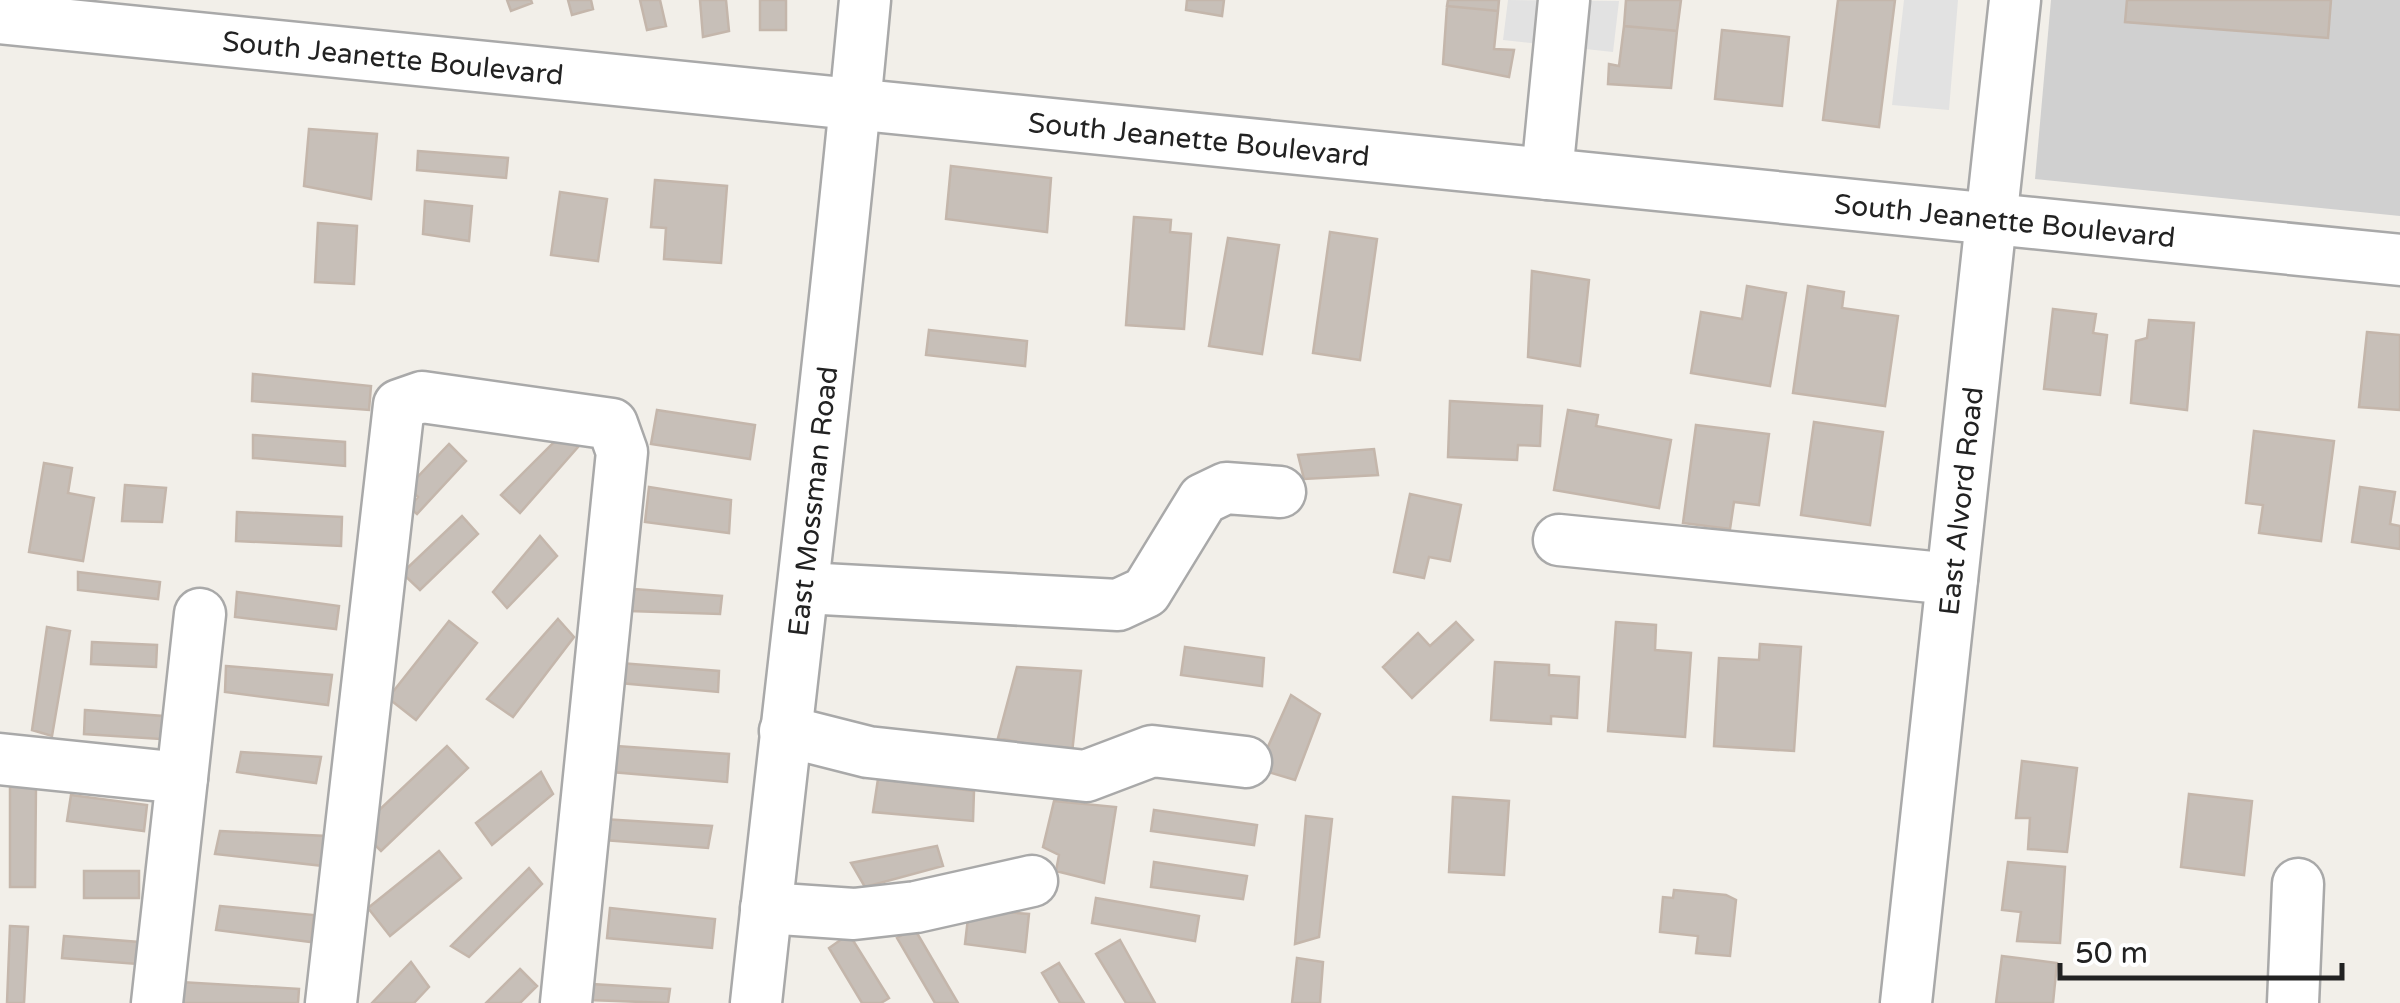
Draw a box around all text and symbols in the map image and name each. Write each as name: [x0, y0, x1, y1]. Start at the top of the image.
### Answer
street label: South Jeanette Boulevard: [221, 25, 565, 93]
street label: South Jeanette Boulevard: [1027, 106, 1371, 174]
street label: South Jeanette Boulevard: [1832, 187, 2177, 255]
street label: East Mossman Road: [781, 364, 845, 638]
street label: East Alvord Road: [1932, 385, 1991, 617]
scale bar: [2060, 918, 2342, 980]
text: 50 m: [2075, 935, 2148, 972]

